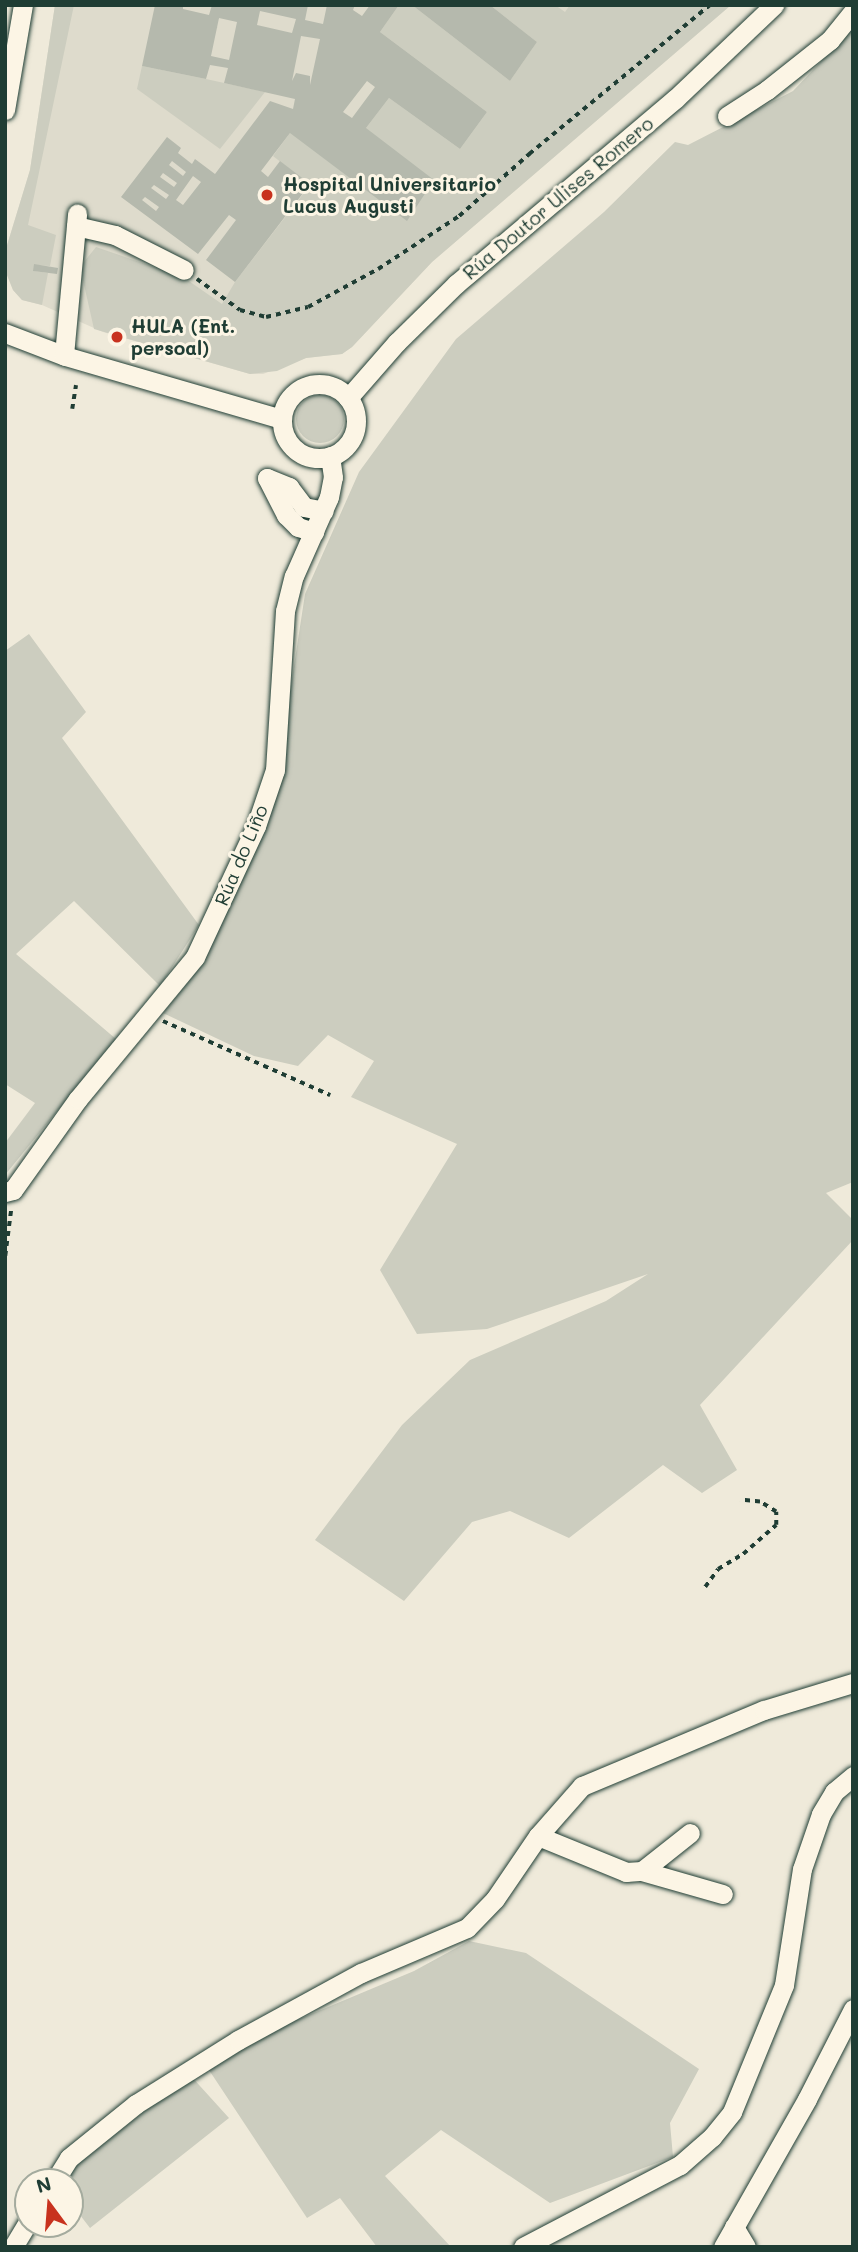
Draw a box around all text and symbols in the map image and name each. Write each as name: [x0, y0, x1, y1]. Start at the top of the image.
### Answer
street label: Rúa Doutor Ulises Romero: [458, 112, 658, 284]
place label: Hospital Universitario Lucus Augusti: [283, 173, 496, 217]
marker: Hospital Universitario Lucus Augusti: [257, 185, 277, 205]
place label: HULA (Ent. persoal): [131, 315, 235, 359]
marker: HULA (Ent. persoal): [109, 329, 125, 345]
street label: Rúa do Liño: [210, 801, 272, 909]
north arrow: [14, 2168, 84, 2238]
text: N: [33, 2170, 54, 2198]

